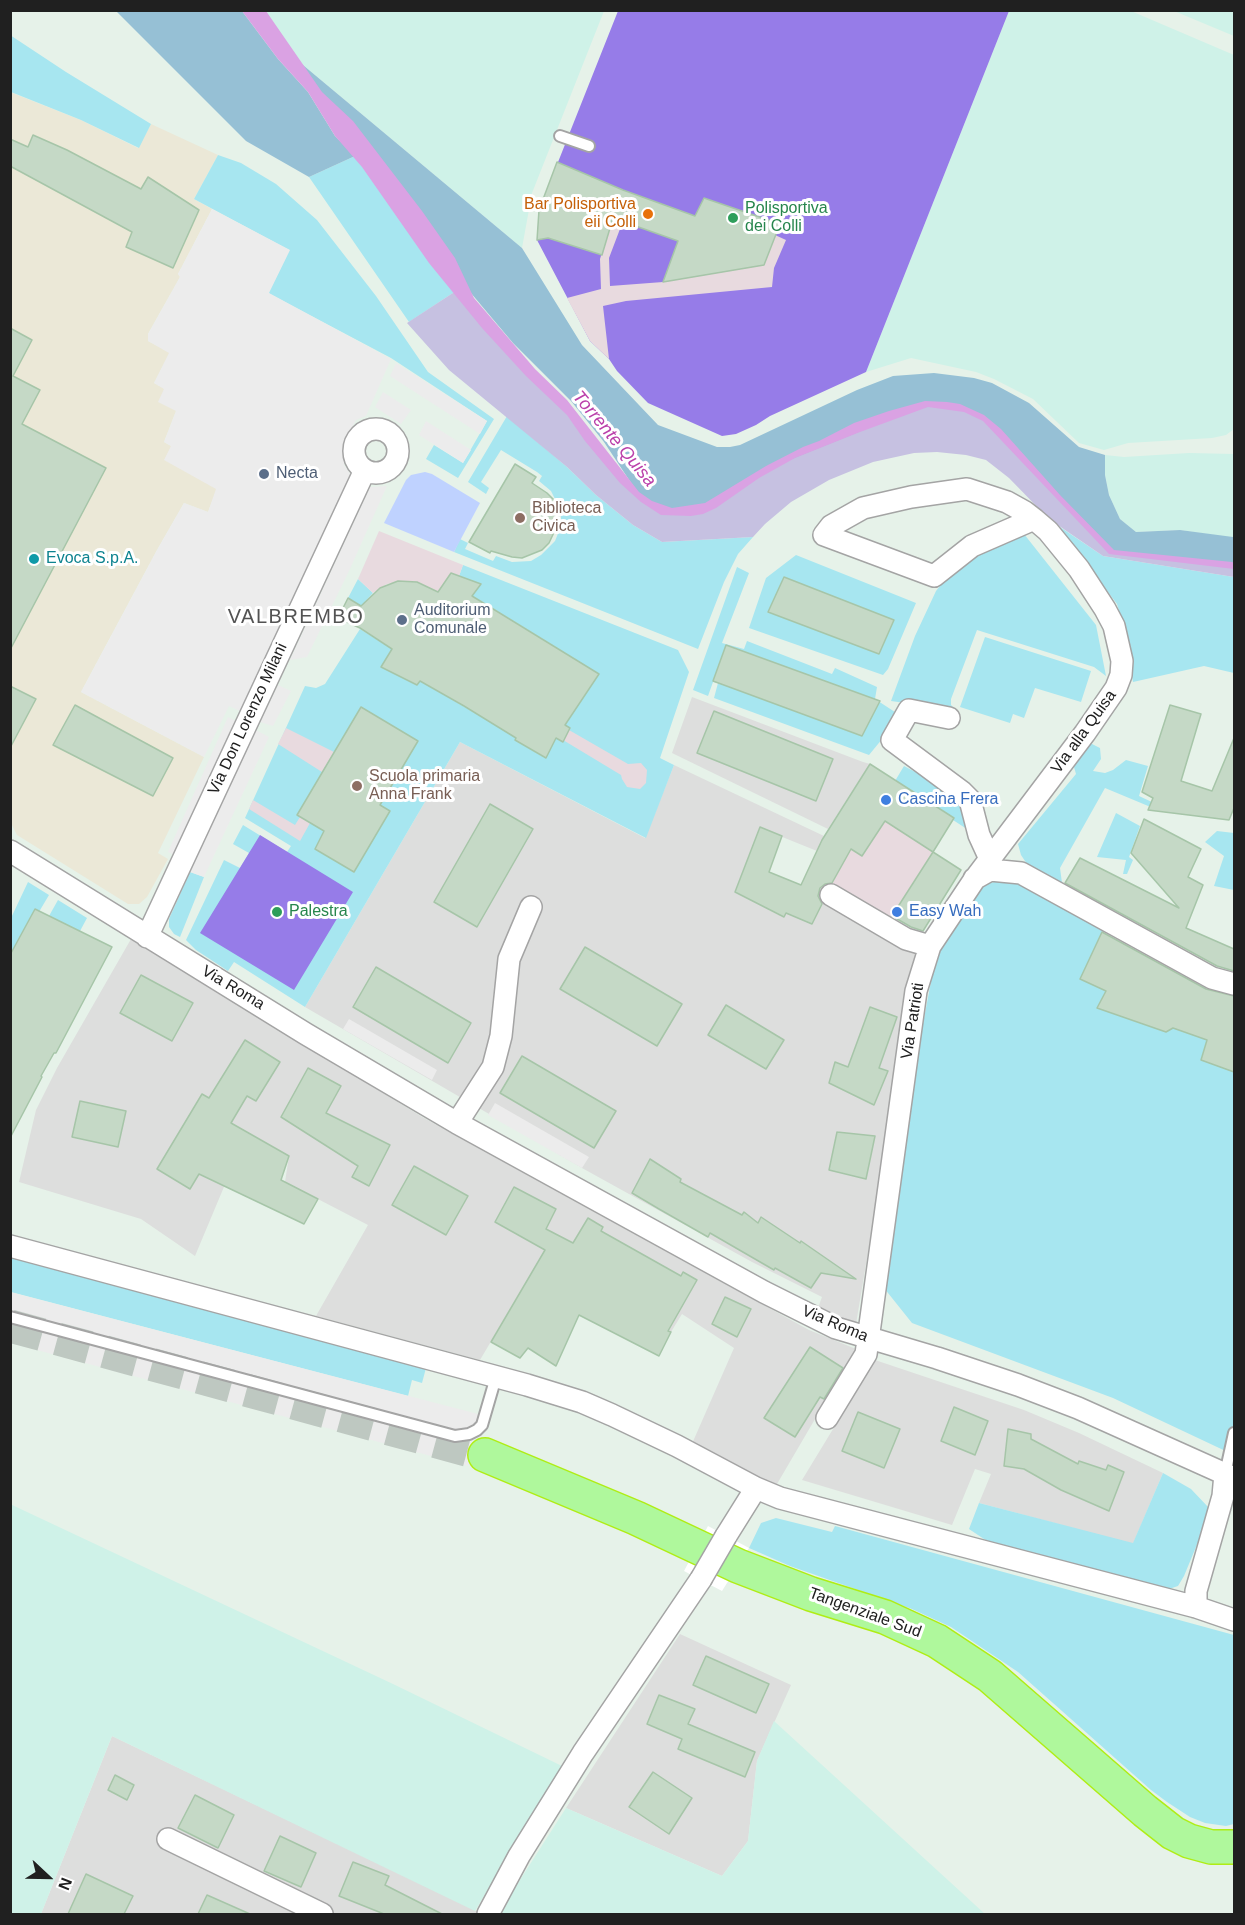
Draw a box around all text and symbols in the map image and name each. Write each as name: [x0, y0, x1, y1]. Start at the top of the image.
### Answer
place label: Bar Polisportiva eii Colli: [524, 195, 636, 233]
place label: Polisportiva dei Colli: [745, 199, 828, 237]
marker: Bar Polisportiva eii Colli: [641, 207, 655, 221]
marker: Polisportiva dei Colli: [726, 211, 740, 225]
water label: Torrente Quisa: [568, 387, 660, 491]
place label: Necta: [276, 464, 318, 484]
marker: Necta: [257, 467, 271, 481]
place label: Biblioteca Civica: [532, 499, 601, 537]
marker: Biblioteca Civica: [513, 511, 527, 525]
place label: Evoca S.p.A.: [46, 549, 138, 569]
marker: Evoca S.p.A.: [27, 552, 41, 566]
place label: Auditorium Comunale: [414, 601, 490, 639]
district label: VALBREMBO: [228, 605, 364, 629]
marker: Auditorium Comunale: [395, 613, 409, 627]
street label: Via Don Lorenzo Milani: [204, 640, 292, 798]
street label: Via alla Quisa: [1047, 687, 1121, 777]
place label: Scuola primaria Anna Frank: [369, 767, 480, 805]
marker: Scuola primaria Anna Frank: [350, 779, 364, 793]
place label: Cascina Frera: [898, 790, 998, 810]
marker: Cascina Frera: [879, 793, 893, 807]
place label: Palestra: [289, 902, 348, 922]
place label: Easy Wah: [909, 902, 981, 922]
marker: Palestra: [270, 905, 284, 919]
marker: Easy Wah: [890, 905, 904, 919]
street label: Via Roma: [198, 962, 268, 1014]
street label: Via Patrioti: [897, 981, 929, 1061]
street label: Via Roma: [799, 1301, 871, 1347]
street label: Tangenziale Sud: [806, 1584, 924, 1642]
north arrow: [18, 1847, 78, 1907]
text: N: [55, 1875, 75, 1892]

